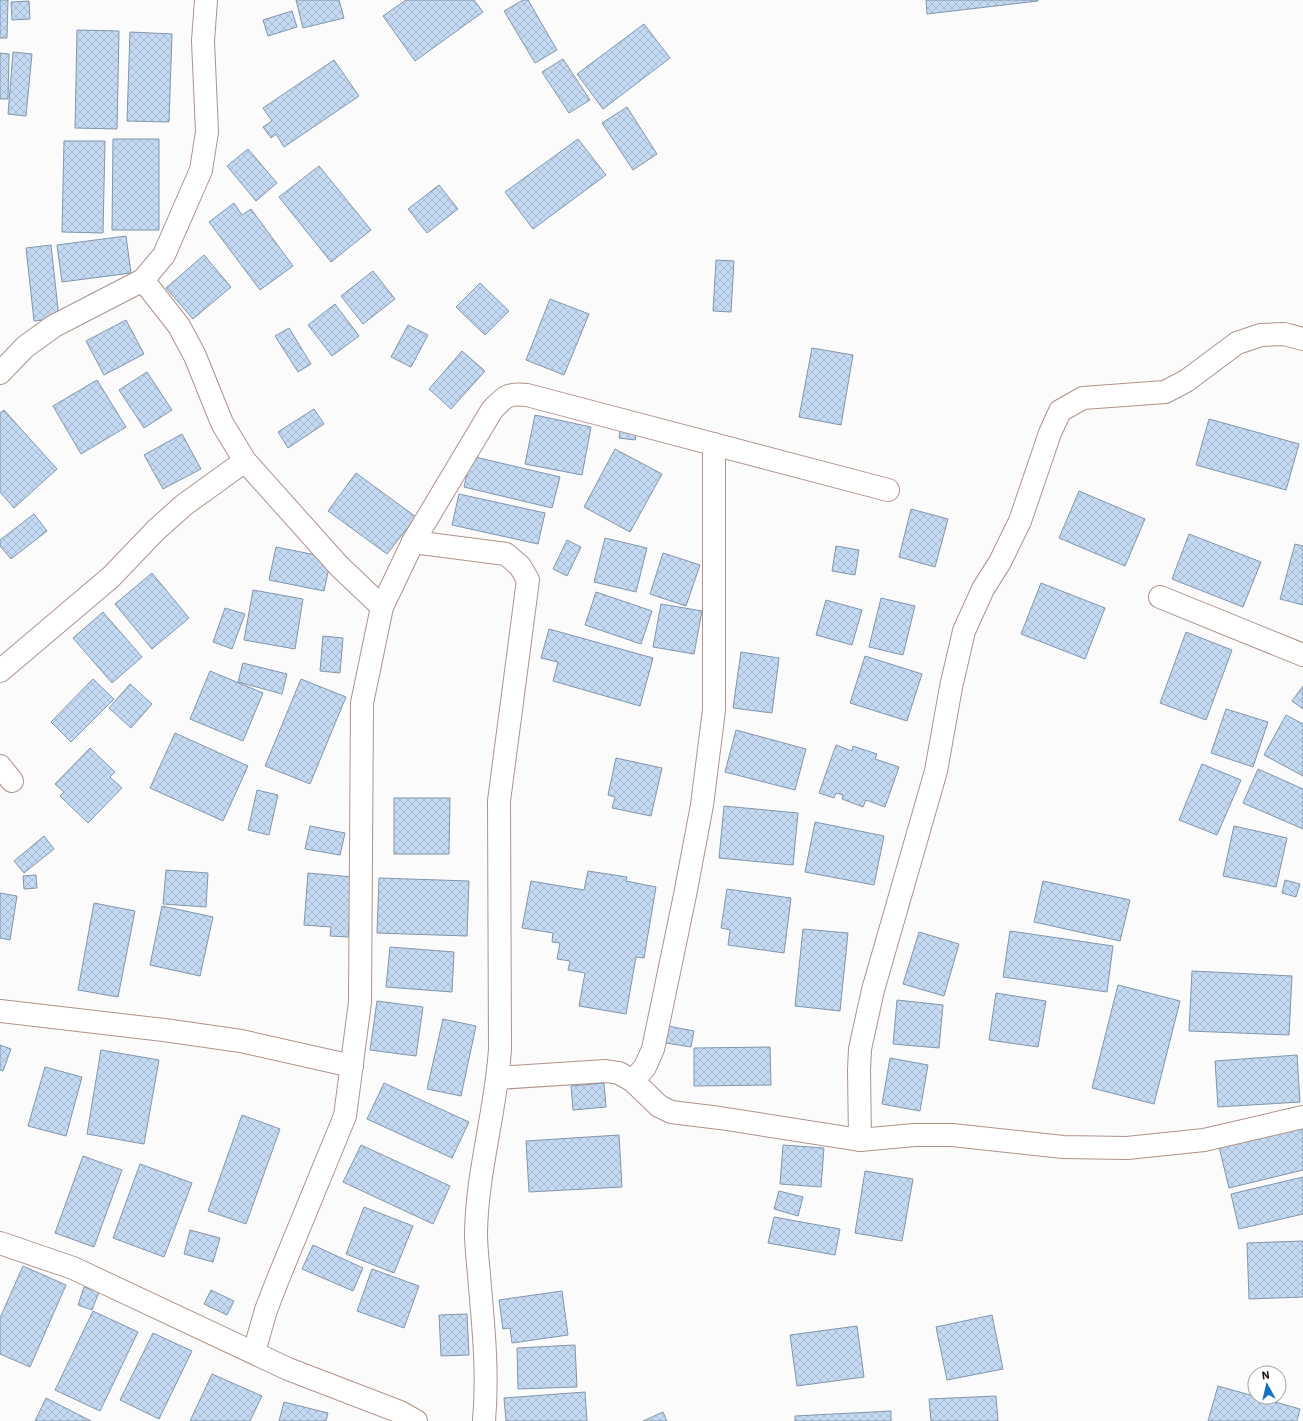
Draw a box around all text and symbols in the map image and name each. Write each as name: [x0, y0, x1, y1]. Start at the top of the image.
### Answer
north arrow: [1247, 1365, 1287, 1405]
text: N: [1261, 1368, 1271, 1383]

